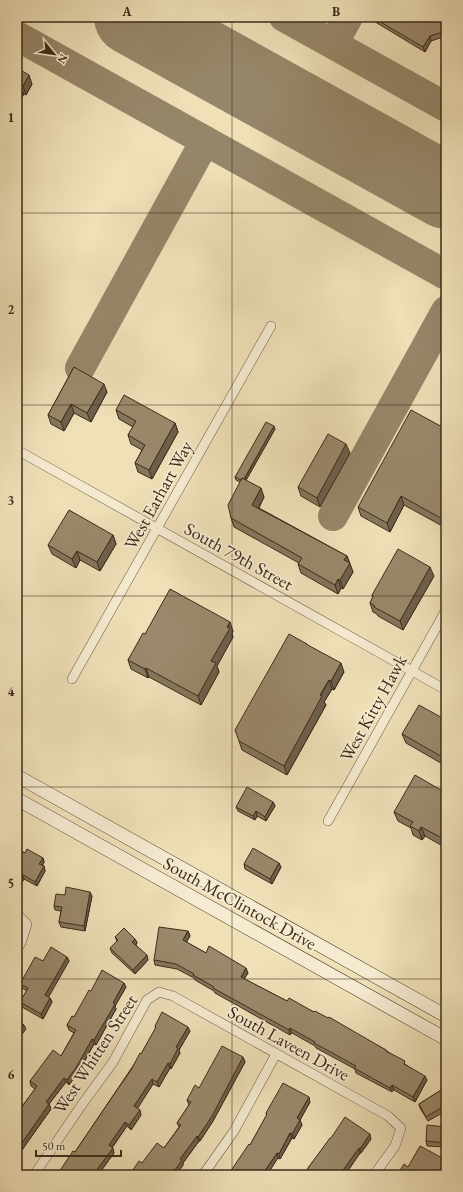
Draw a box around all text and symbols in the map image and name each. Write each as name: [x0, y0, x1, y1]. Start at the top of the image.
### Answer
text: A: [121, 3, 132, 20]
text: B: [332, 3, 340, 20]
north arrow: [34, 34, 74, 74]
text: N: [54, 52, 71, 66]
text: 1: [8, 109, 15, 126]
text: 2: [8, 301, 15, 318]
street label: West Earhart Way: [119, 436, 197, 553]
text: 3: [8, 492, 15, 509]
street label: South 79th Street: [181, 517, 298, 595]
street label: West Kitty Hawk: [334, 650, 412, 765]
text: 4: [8, 683, 15, 700]
street label: South McClintock Drive: [159, 851, 321, 955]
text: 5: [8, 875, 14, 892]
street label: West Whitten Street: [48, 990, 142, 1118]
street label: South Laveen Drive: [224, 1000, 354, 1086]
text: 6: [8, 1066, 15, 1083]
scale bar: [36, 1132, 121, 1158]
text: 50 m: [42, 1138, 66, 1154]

